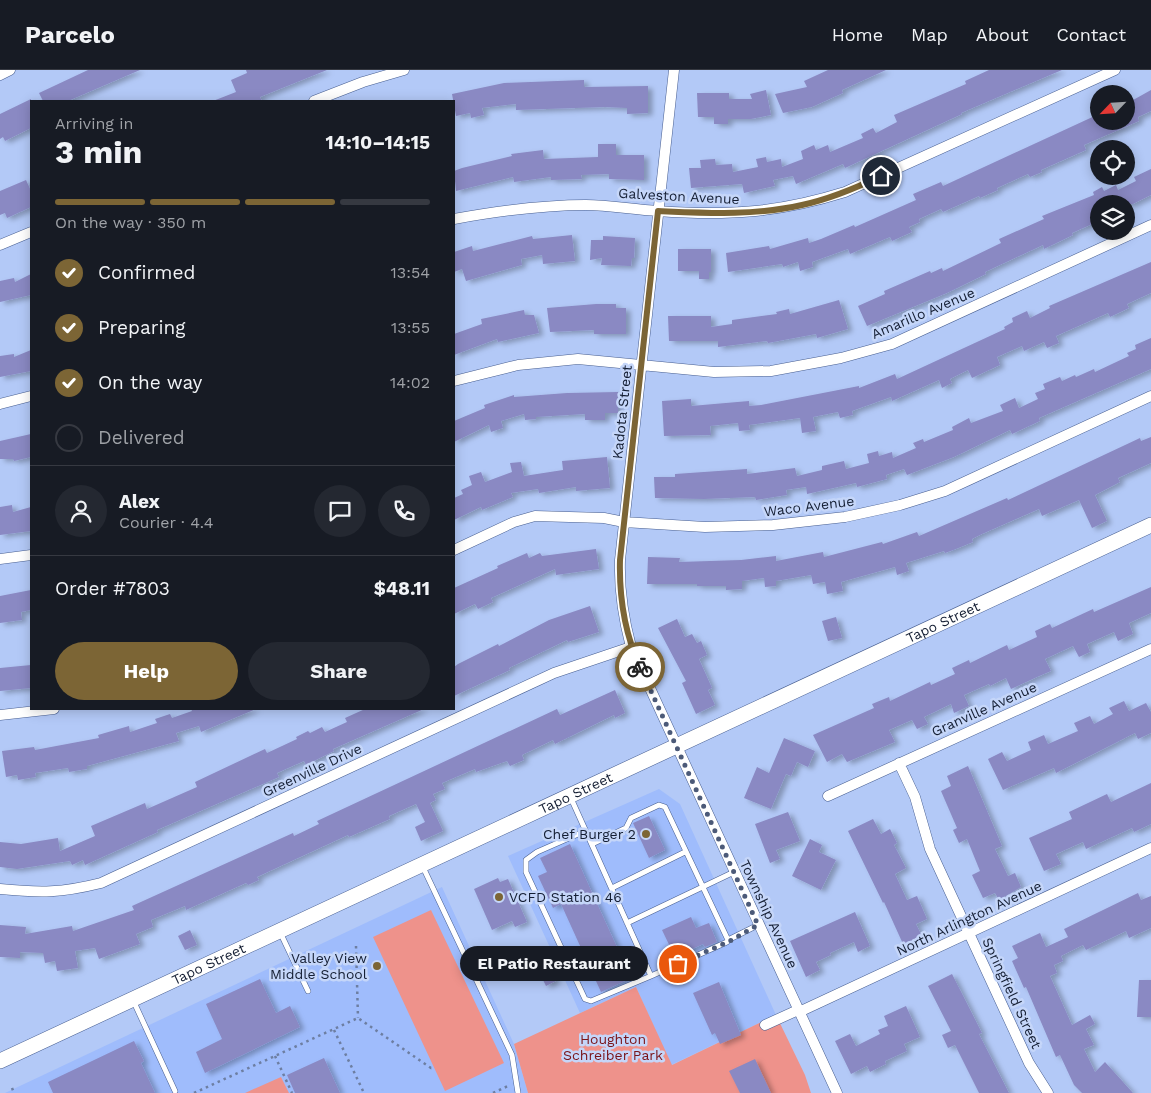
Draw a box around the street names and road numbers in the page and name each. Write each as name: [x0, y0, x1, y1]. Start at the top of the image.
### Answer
street label: Galveston Avenue: [618, 185, 740, 207]
street label: Amarillo Avenue: [869, 284, 977, 342]
street label: Kadota Street: [609, 364, 635, 460]
street label: Waco Avenue: [763, 493, 855, 519]
street label: Tapo Street: [904, 598, 982, 646]
street label: Granville Avenue: [929, 679, 1039, 739]
street label: Greenville Drive: [260, 740, 364, 800]
street label: Tapo Street: [536, 769, 615, 817]
street label: Township Avenue: [737, 857, 801, 971]
street label: North Arlington Avenue: [894, 877, 1044, 959]
street label: Springfield Street: [979, 935, 1045, 1051]
street label: Tapo Street: [169, 940, 248, 988]

